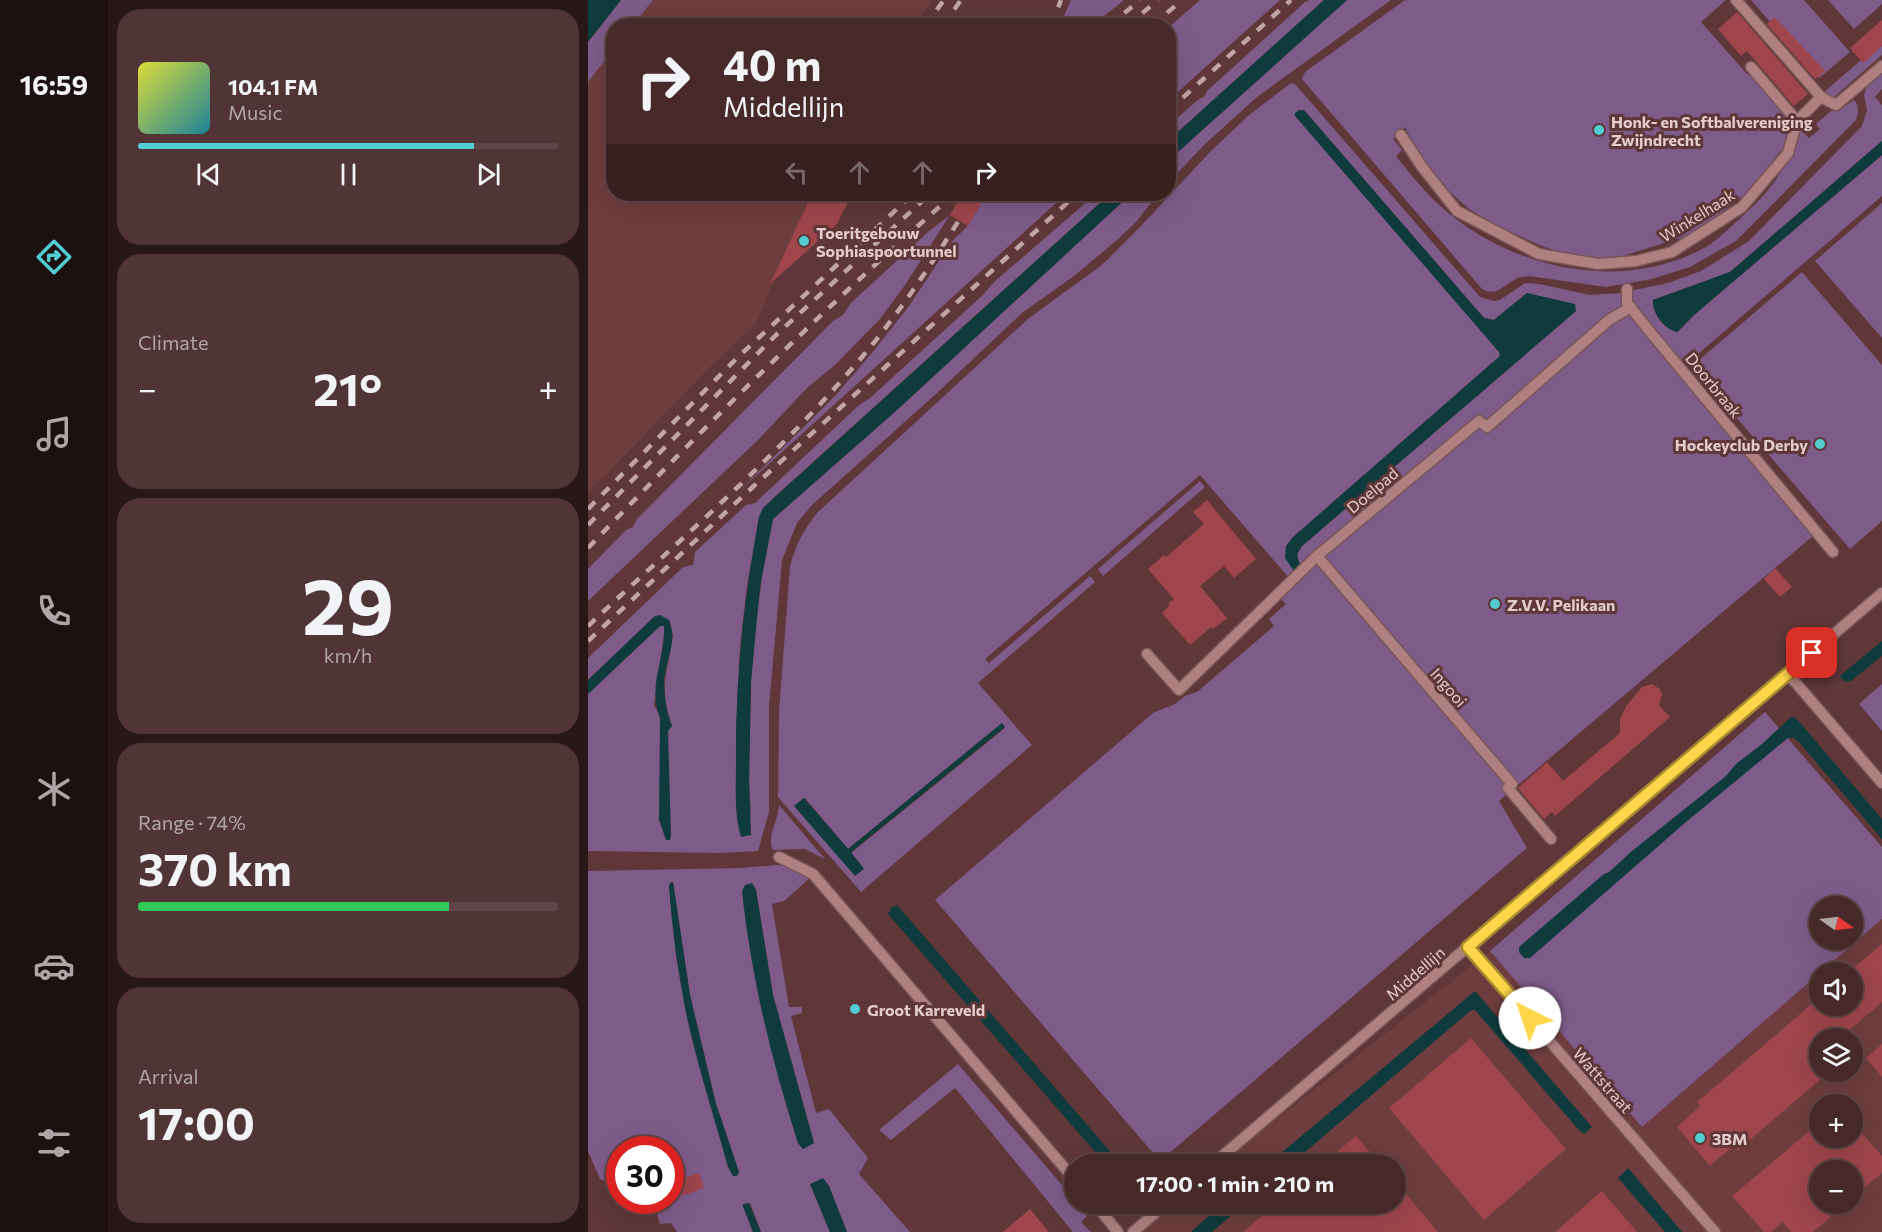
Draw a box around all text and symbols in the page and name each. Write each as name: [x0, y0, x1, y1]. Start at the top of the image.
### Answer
text: 40 m: [723, 38, 821, 90]
icon: right: [624, 42, 702, 120]
text: 16:59: [20, 68, 88, 101]
text: 104.1 FM: [228, 73, 318, 100]
text: Middellijn: [723, 90, 844, 123]
text: Music: [228, 100, 282, 124]
place label: Honk- en Softbalvereniging Zwijndrecht: [1611, 112, 1813, 149]
marker: Honk- en Softbalvereniging Zwijndrecht: [1592, 123, 1606, 137]
icon: left: [780, 156, 813, 189]
icon: ahead: [843, 156, 876, 189]
icon: ahead: [906, 156, 939, 189]
icon: right: [969, 156, 1002, 189]
icon: previous: [192, 158, 225, 191]
icon: pause: [332, 158, 365, 191]
icon: next: [472, 158, 505, 191]
street label: Winkelhaak: [1656, 184, 1738, 246]
place label: Toeritgebouw Sophiaspoortunnel: [816, 223, 957, 260]
marker: Toeritgebouw Sophiaspoortunnel: [797, 234, 811, 248]
icon: directions: [33, 236, 75, 278]
text: Climate: [138, 330, 208, 354]
street label: Doorbraak: [1682, 349, 1746, 422]
text: 21°: [313, 360, 382, 415]
text: −: [138, 367, 157, 408]
text: +: [539, 367, 558, 408]
icon: music: [33, 413, 75, 455]
place label: Hockeyclub Derby: [1675, 435, 1808, 454]
marker: Hockeyclub Derby: [1813, 437, 1827, 451]
street label: Doelpad: [1343, 463, 1401, 517]
text: 29: [302, 556, 394, 651]
icon: phone: [33, 590, 75, 632]
place label: Z.V.V. Pelikaan: [1507, 595, 1615, 614]
marker: Z.V.V. Pelikaan: [1488, 597, 1502, 611]
pin: [1786, 627, 1837, 678]
icon: arrive: [1795, 636, 1828, 669]
text: km/h: [324, 643, 372, 667]
street label: Ingooi: [1427, 664, 1471, 710]
icon: climate: [33, 768, 75, 810]
text: Range · 74%: [138, 810, 246, 834]
text: 370 km: [138, 840, 292, 895]
north arrow: [1809, 896, 1863, 950]
map controls: [1809, 896, 1863, 1214]
street label: Middellijn: [1382, 942, 1448, 1004]
icon: car: [33, 945, 75, 987]
button: sound: [1809, 962, 1863, 1016]
position arrow: [1498, 986, 1562, 1050]
place label: Groot Karreveld: [867, 1000, 985, 1019]
marker: Groot Karreveld: [848, 1002, 862, 1016]
button: layers: [1809, 1028, 1863, 1082]
street label: Wattstraat: [1569, 1043, 1637, 1117]
text: Arrival: [138, 1064, 199, 1088]
text: 17:00: [138, 1094, 255, 1149]
button: +: [1809, 1094, 1863, 1148]
icon: filters: [33, 1122, 75, 1164]
place label: 3BM: [1712, 1129, 1747, 1148]
marker: 3BM: [1693, 1131, 1707, 1145]
speed limit sign: 30: [606, 1136, 684, 1214]
button: −: [1809, 1160, 1863, 1214]
text: 17:00 · 1 min · 210 m: [1136, 1170, 1334, 1197]

